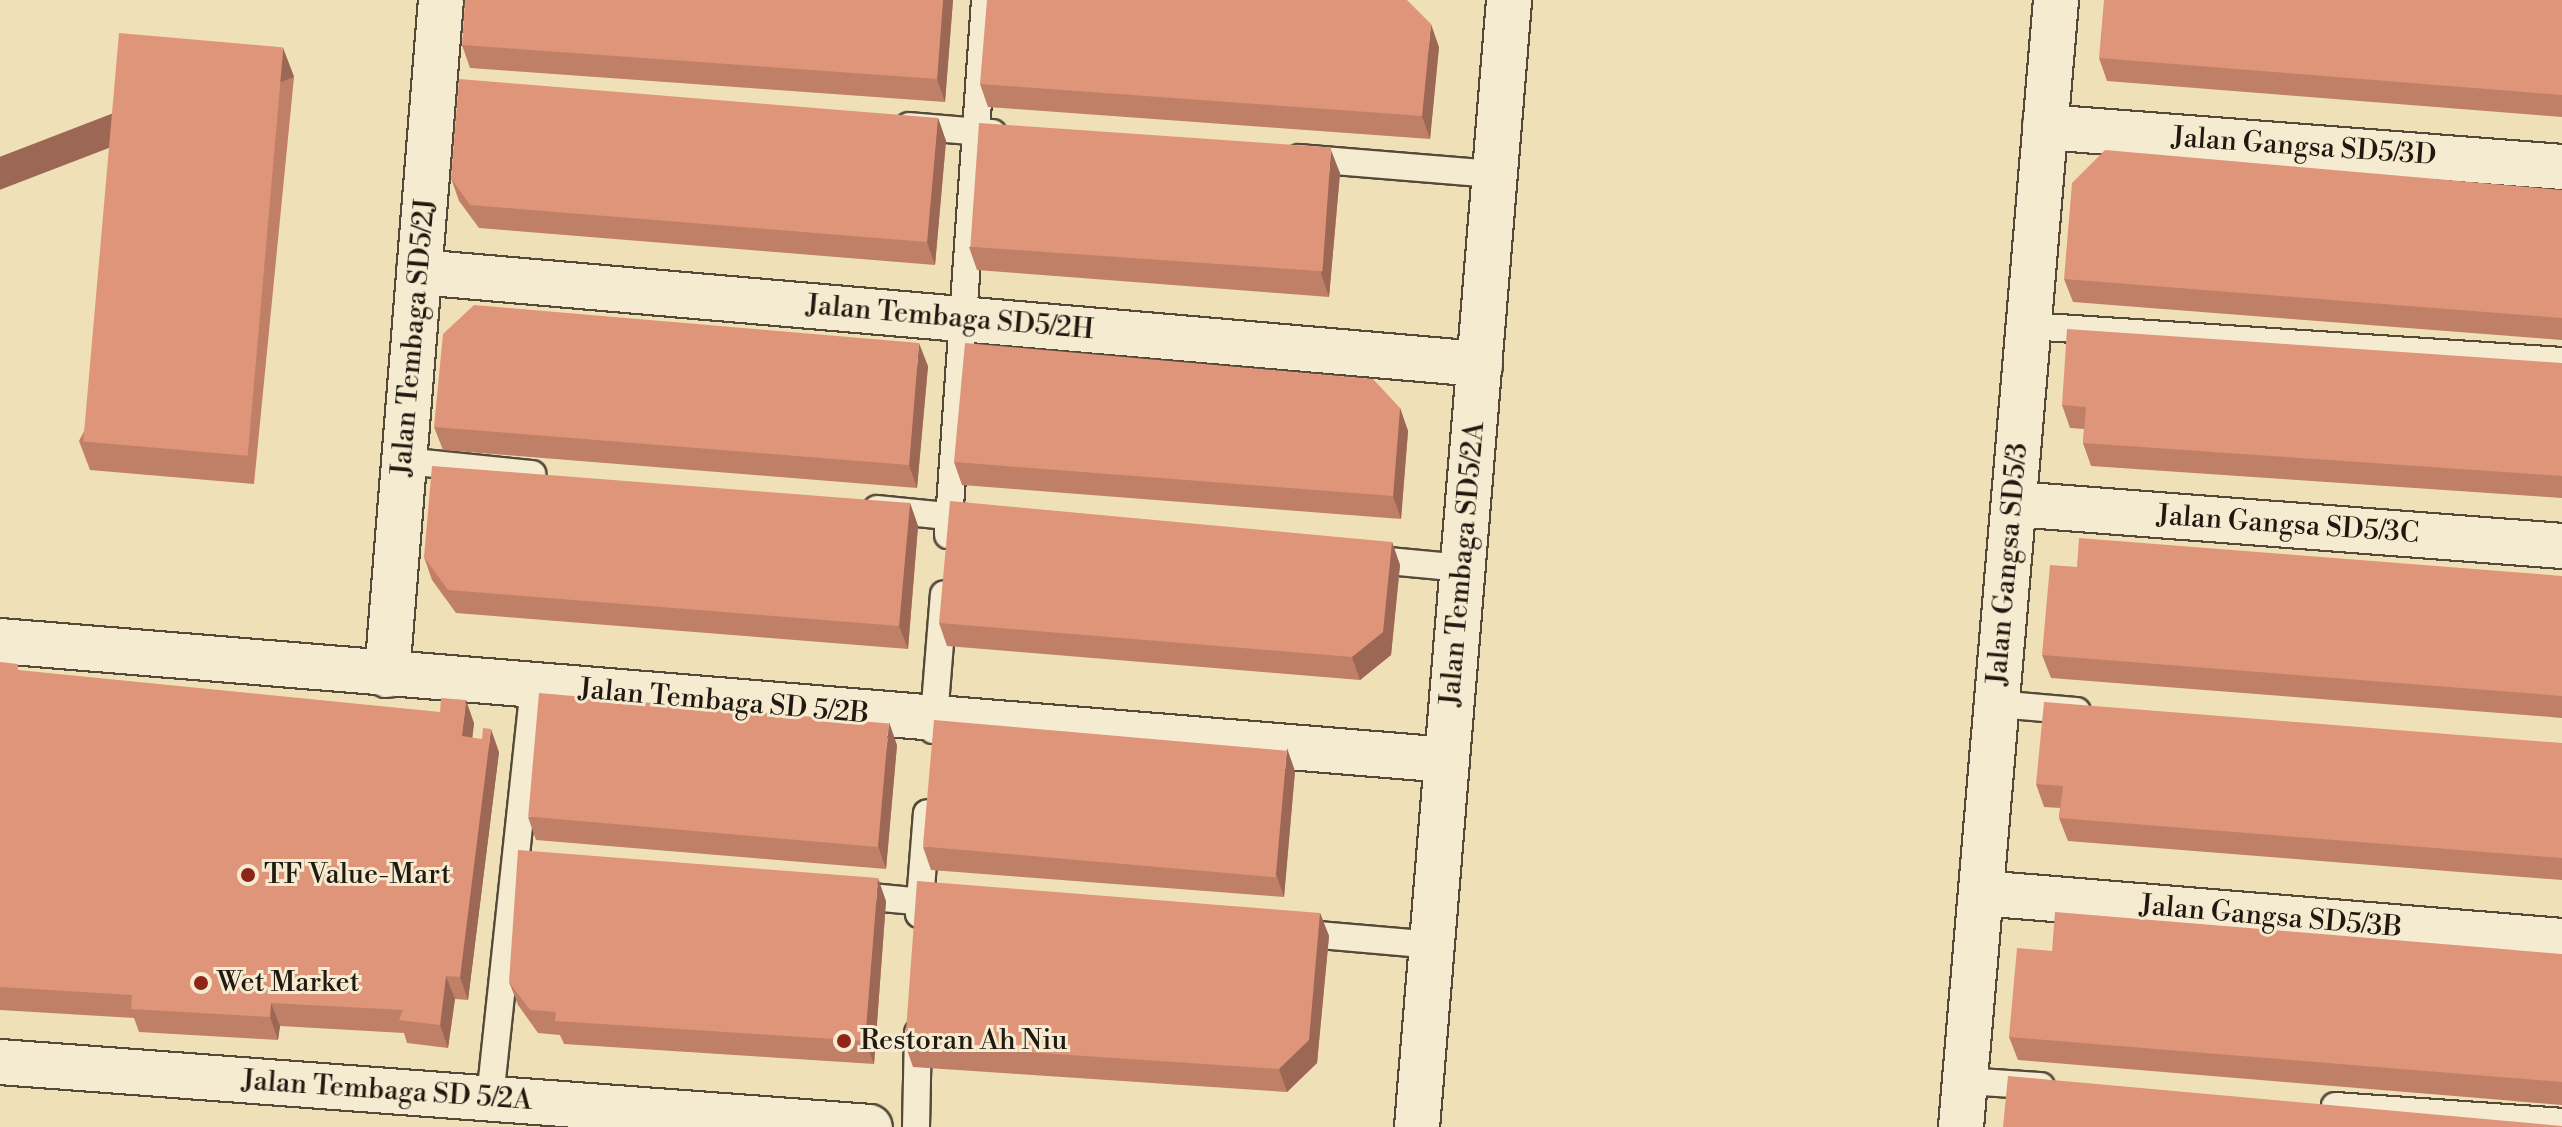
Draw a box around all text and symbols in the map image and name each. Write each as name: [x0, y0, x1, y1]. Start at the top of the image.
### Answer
street label: Jalan Gangsa SD5/3D: [2171, 121, 2437, 173]
street label: Jalan Tembaga SD5/2J: [385, 197, 443, 477]
street label: Jalan Tembaga SD5/2H: [805, 289, 1095, 347]
street label: Jalan Tembaga SD5/2A: [1434, 421, 1492, 707]
street label: Jalan Gangsa SD5/3: [1981, 441, 2035, 687]
street label: Jalan Gangsa SD5/3C: [2156, 499, 2420, 551]
street label: Jalan Tembaga SD 5/2B: [577, 673, 871, 731]
place label: TF Value-Mart: [264, 858, 451, 892]
marker: TF Value-Mart: [239, 866, 257, 884]
street label: Jalan Gangsa SD5/3B: [2139, 889, 2403, 945]
place label: Wet Market: [217, 966, 360, 1000]
marker: Wet Market: [192, 974, 210, 992]
place label: Restoran Ah Niu: [860, 1024, 1067, 1058]
marker: Restoran Ah Niu: [835, 1032, 853, 1050]
street label: Jalan Tembaga SD 5/2A: [241, 1064, 533, 1118]

